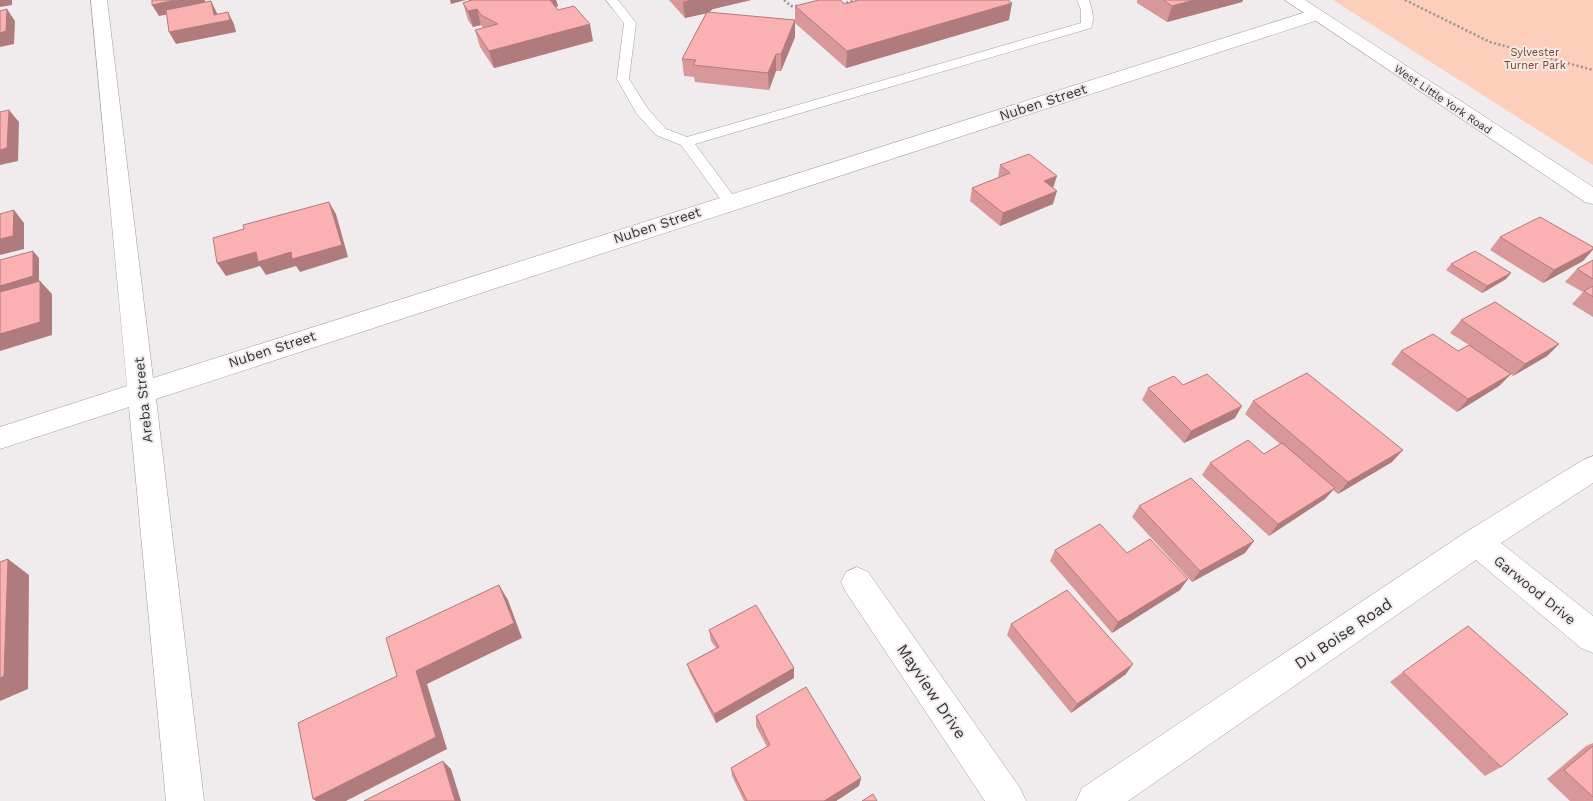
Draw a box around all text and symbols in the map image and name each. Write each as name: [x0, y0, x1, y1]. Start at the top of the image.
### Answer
park label: Sylvester Turner Park: [1504, 46, 1566, 72]
street label: West Little York Road: [1391, 62, 1494, 137]
street label: Nuben Street: [997, 80, 1089, 124]
street label: Nuben Street: [611, 203, 703, 247]
street label: Nuben Street: [226, 327, 318, 371]
street label: Areba Street: [131, 356, 155, 444]
street label: Garwood Drive: [1491, 552, 1579, 628]
street label: Du Boise Road: [1291, 594, 1396, 673]
street label: Mayview Drive: [893, 640, 970, 742]

